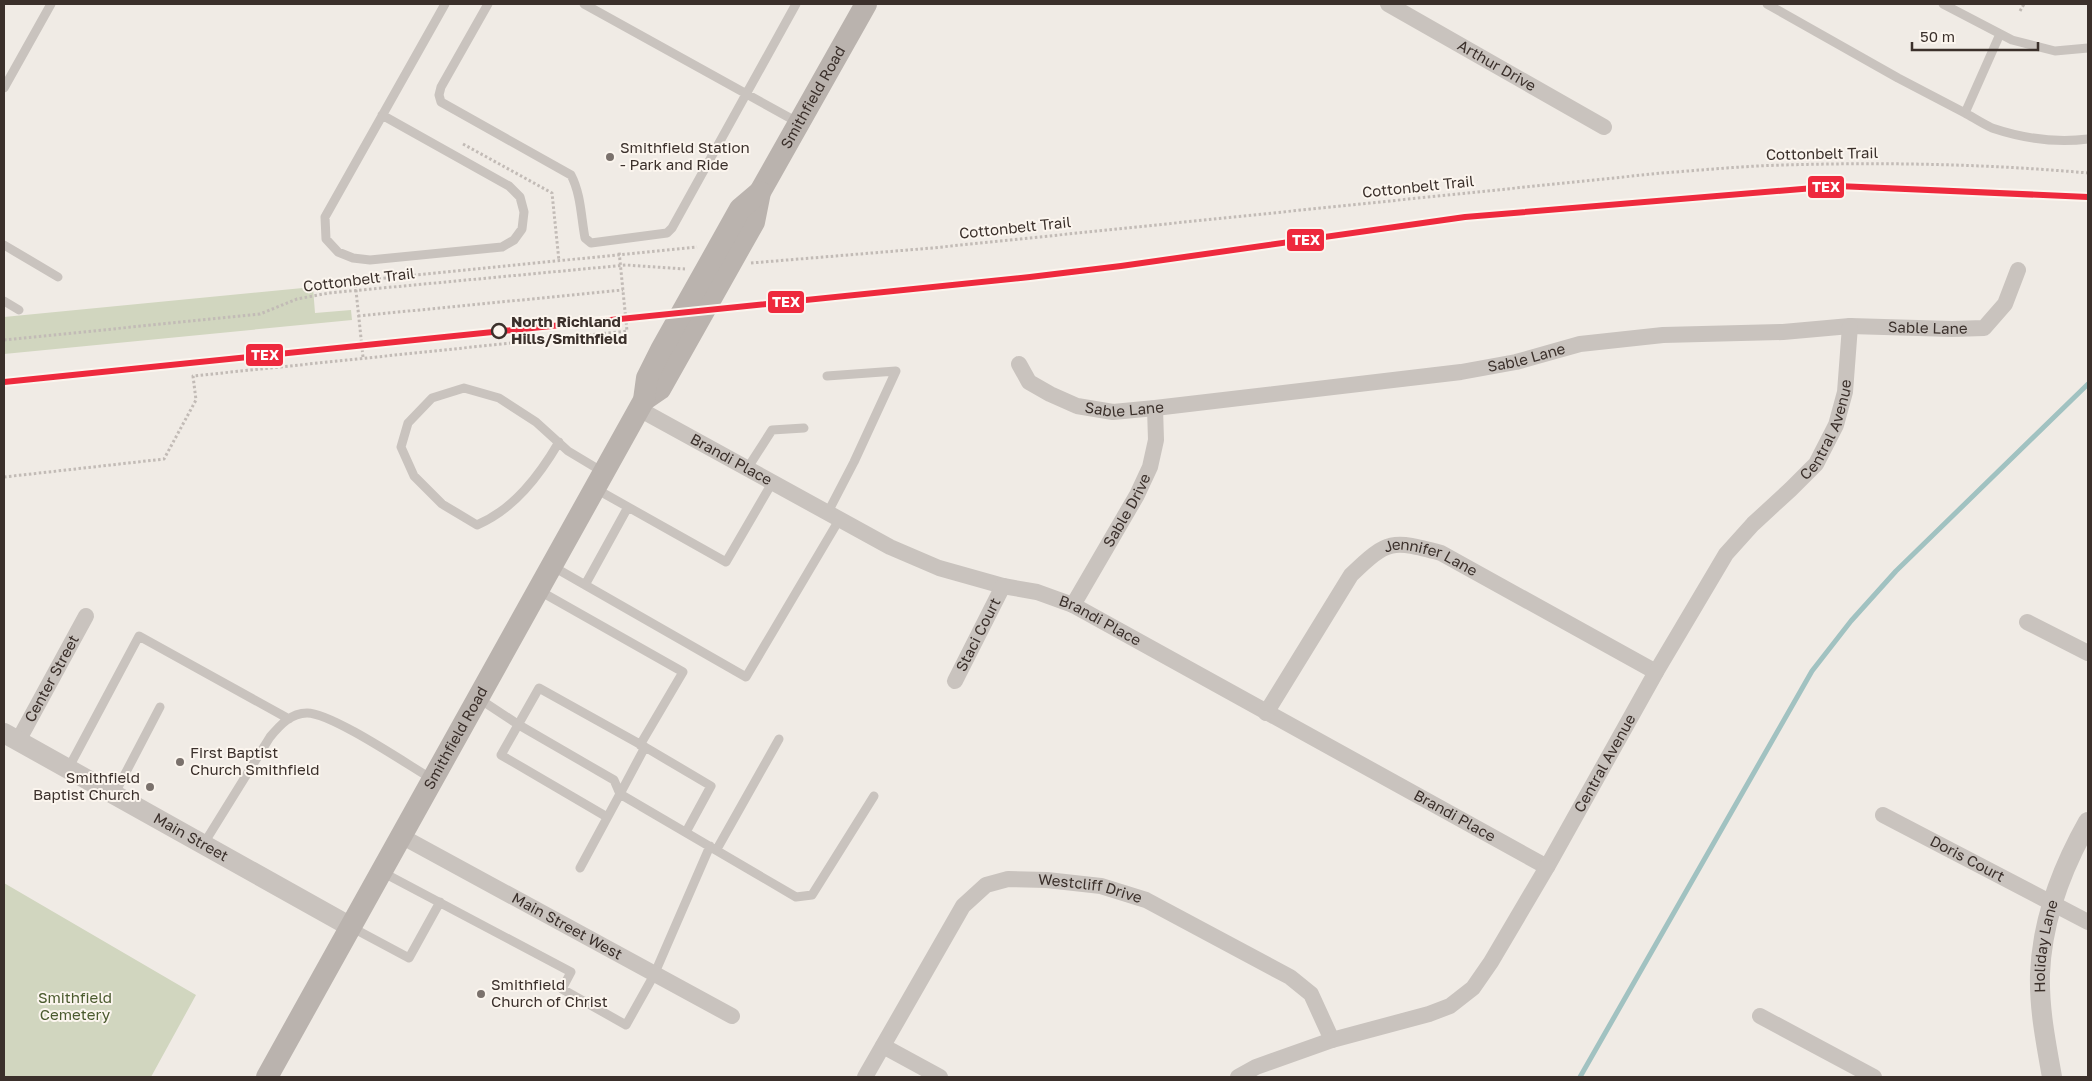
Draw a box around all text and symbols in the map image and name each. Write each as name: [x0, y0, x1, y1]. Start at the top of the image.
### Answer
scale bar: [1912, 20, 2038, 52]
text: 50 m: [1920, 27, 1955, 45]
street label: Arthur Drive: [1455, 36, 1540, 95]
street label: Smithfield Road: [776, 43, 848, 152]
place label: Smithfield Station - Park and Ride: [620, 138, 750, 173]
street label: Cottonbelt Trail: [1766, 143, 1879, 163]
marker: Smithfield Station - Park and Ride: [604, 151, 616, 163]
street label: Cottonbelt Trail: [1361, 171, 1475, 201]
line badge: TEX: [1807, 175, 1845, 199]
text: TEX: [1812, 178, 1840, 195]
street label: Cottonbelt Trail: [958, 212, 1072, 242]
line badge: TEX: [1286, 228, 1325, 252]
text: TEX: [1292, 231, 1320, 248]
street label: Cottonbelt Trail: [302, 263, 416, 295]
line badge: TEX: [767, 290, 805, 314]
text: TEX: [772, 293, 800, 310]
place label: North Richland Hills/Smithfield: [511, 312, 627, 347]
street label: Sable Lane: [1888, 317, 1968, 337]
marker: North Richland Hills/Smithfield: [491, 323, 507, 339]
street label: Sable Lane: [1486, 339, 1567, 375]
line badge: TEX: [245, 343, 284, 367]
text: TEX: [251, 346, 279, 363]
street label: Central Avenue: [1795, 378, 1854, 483]
street label: Sable Lane: [1083, 397, 1165, 420]
street label: Brandi Place: [687, 429, 776, 489]
street label: Sable Drive: [1099, 470, 1154, 550]
street label: Jennifer Lane: [1381, 535, 1481, 580]
street label: Brandi Place: [1057, 591, 1145, 649]
street label: Staci Court: [951, 594, 1004, 674]
street label: Center Street: [20, 631, 82, 725]
street label: Smithfield Road: [419, 683, 491, 792]
street label: Central Avenue: [1569, 710, 1639, 815]
place label: First Baptist Church Smithfield: [190, 743, 320, 778]
marker: First Baptist Church Smithfield: [174, 756, 186, 768]
place label: Smithfield Baptist Church: [33, 768, 140, 803]
marker: Smithfield Baptist Church: [144, 781, 156, 793]
street label: Brandi Place: [1411, 785, 1499, 845]
street label: Main Street: [151, 808, 232, 865]
street label: Doris Court: [1927, 831, 2008, 885]
street label: Westcliff Drive: [1038, 870, 1145, 906]
street label: Main Street West: [509, 888, 626, 963]
street label: Holiday Lane: [2030, 897, 2061, 993]
place label: Smithfield Church of Christ: [491, 975, 608, 1010]
park label: Smithfield Cemetery: [38, 988, 112, 1023]
marker: Smithfield Church of Christ: [475, 988, 487, 1000]

